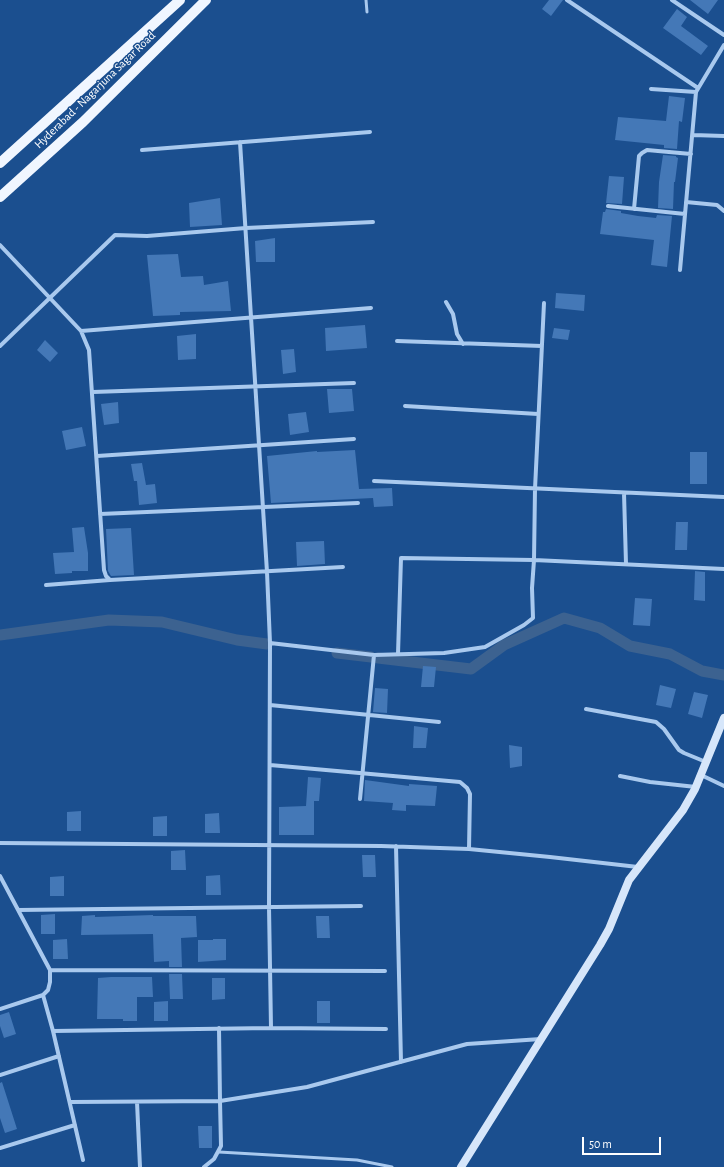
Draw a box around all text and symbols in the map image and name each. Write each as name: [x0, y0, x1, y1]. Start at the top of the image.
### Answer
street label: Hyderabad - Nagarjuna Sagar Road: [32, 28, 158, 152]
scale bar: [584, 1129, 663, 1155]
text: 50 m: [589, 1138, 612, 1150]

